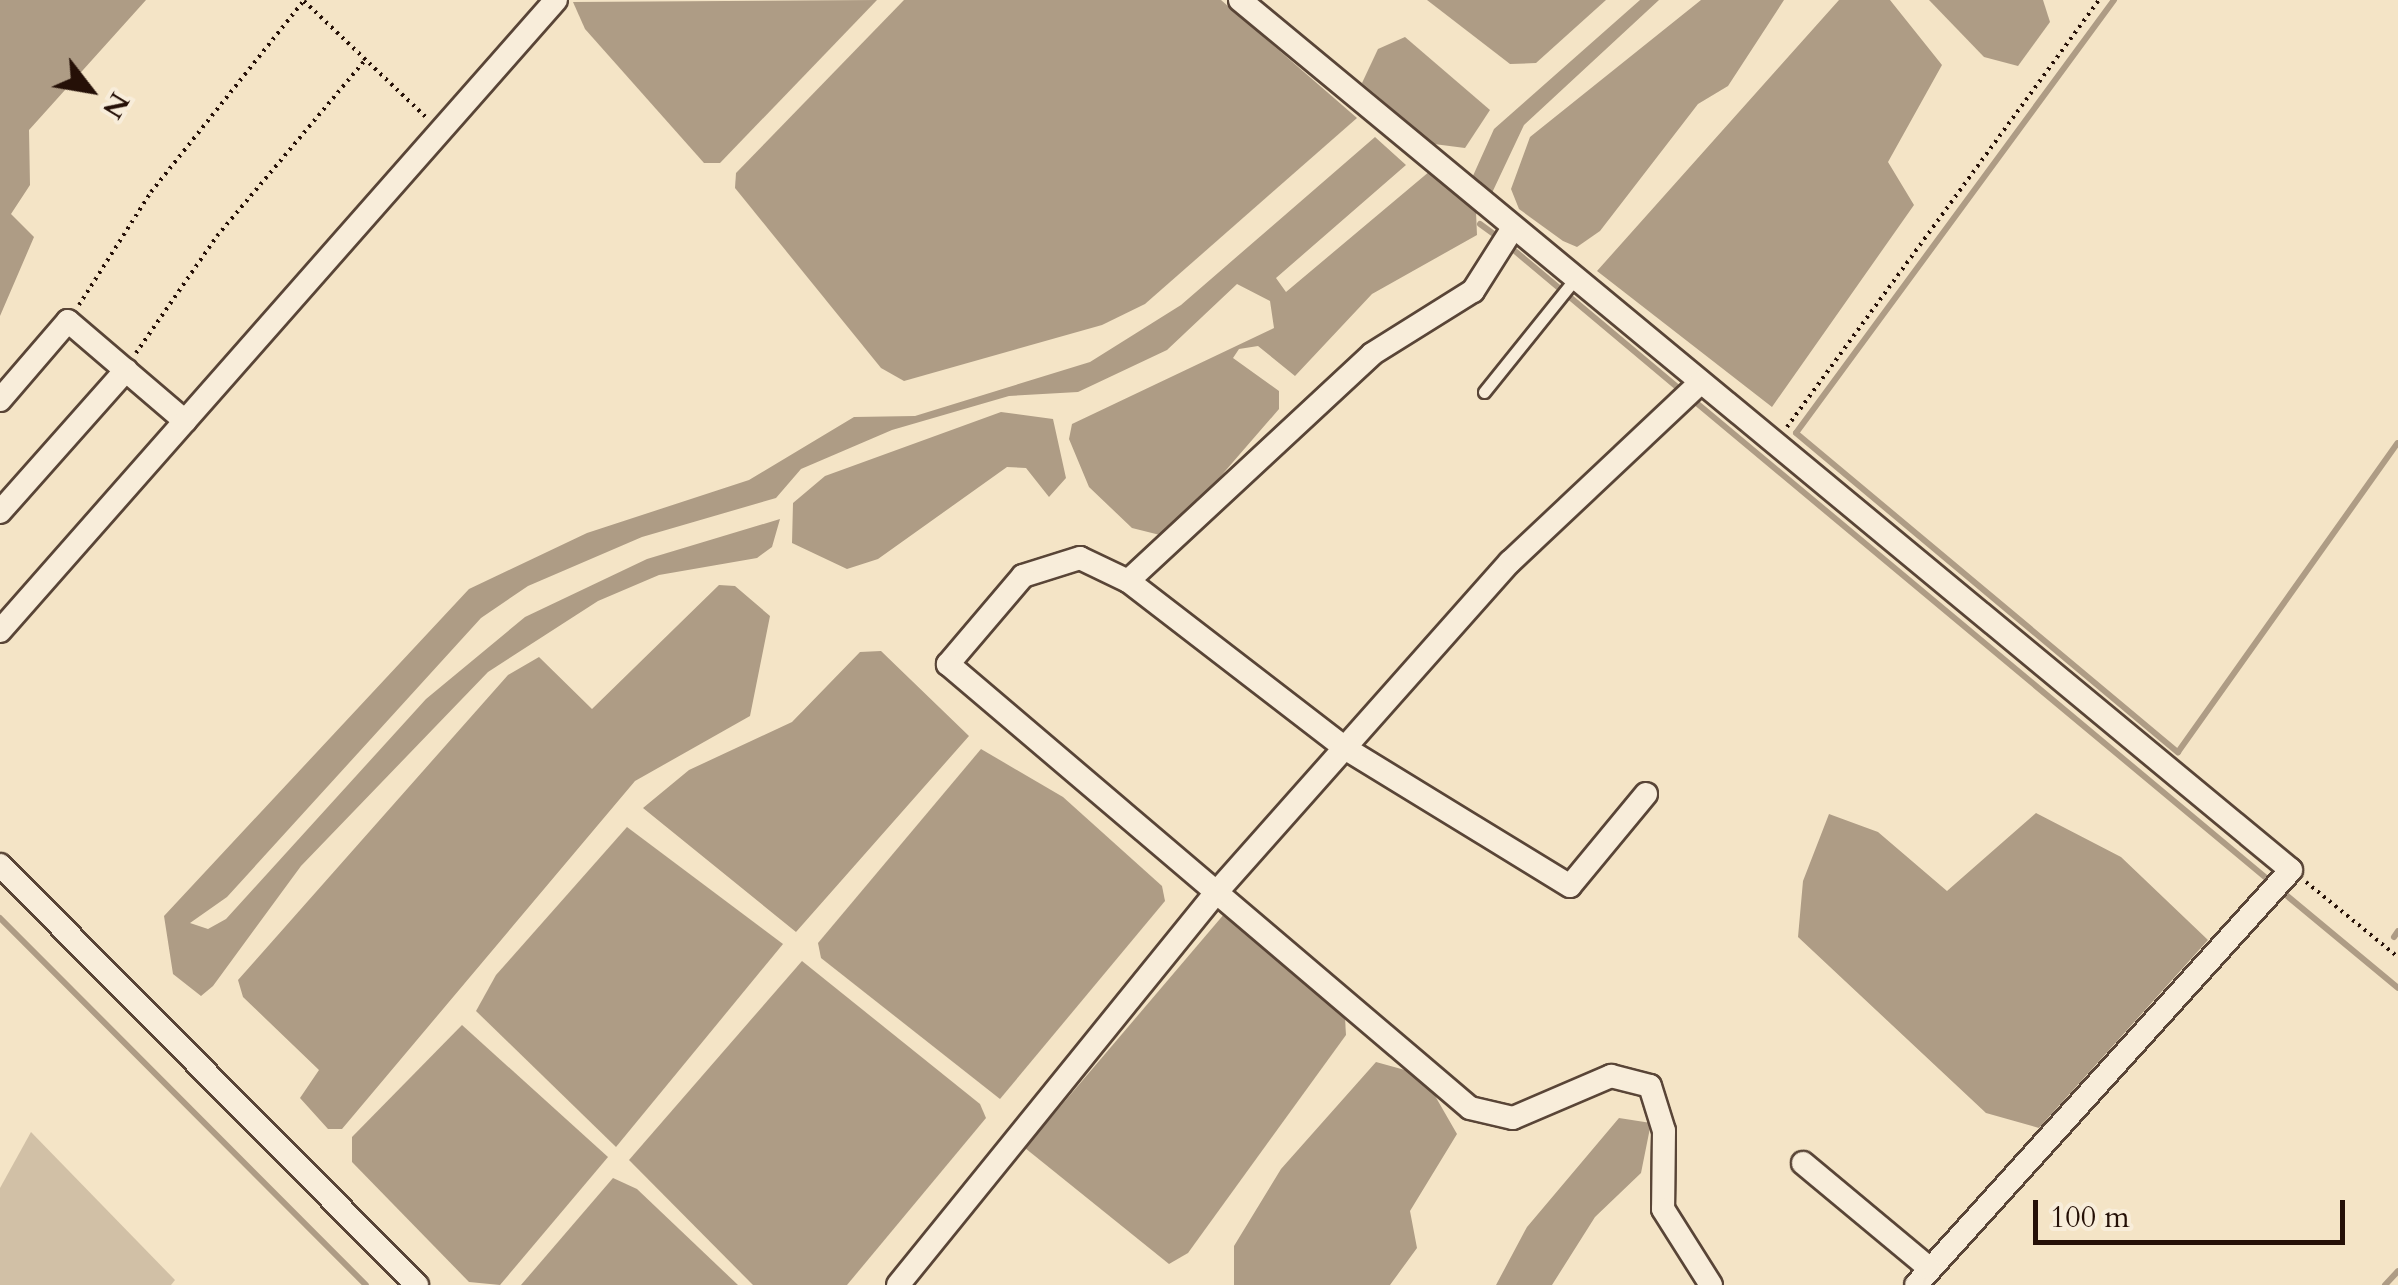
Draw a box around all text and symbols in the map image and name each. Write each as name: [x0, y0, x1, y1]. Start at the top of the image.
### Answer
north arrow: [40, 40, 140, 140]
text: N: [93, 85, 138, 126]
scale bar: [2038, 1180, 2350, 1242]
text: 100 m: [2050, 1197, 2130, 1238]

